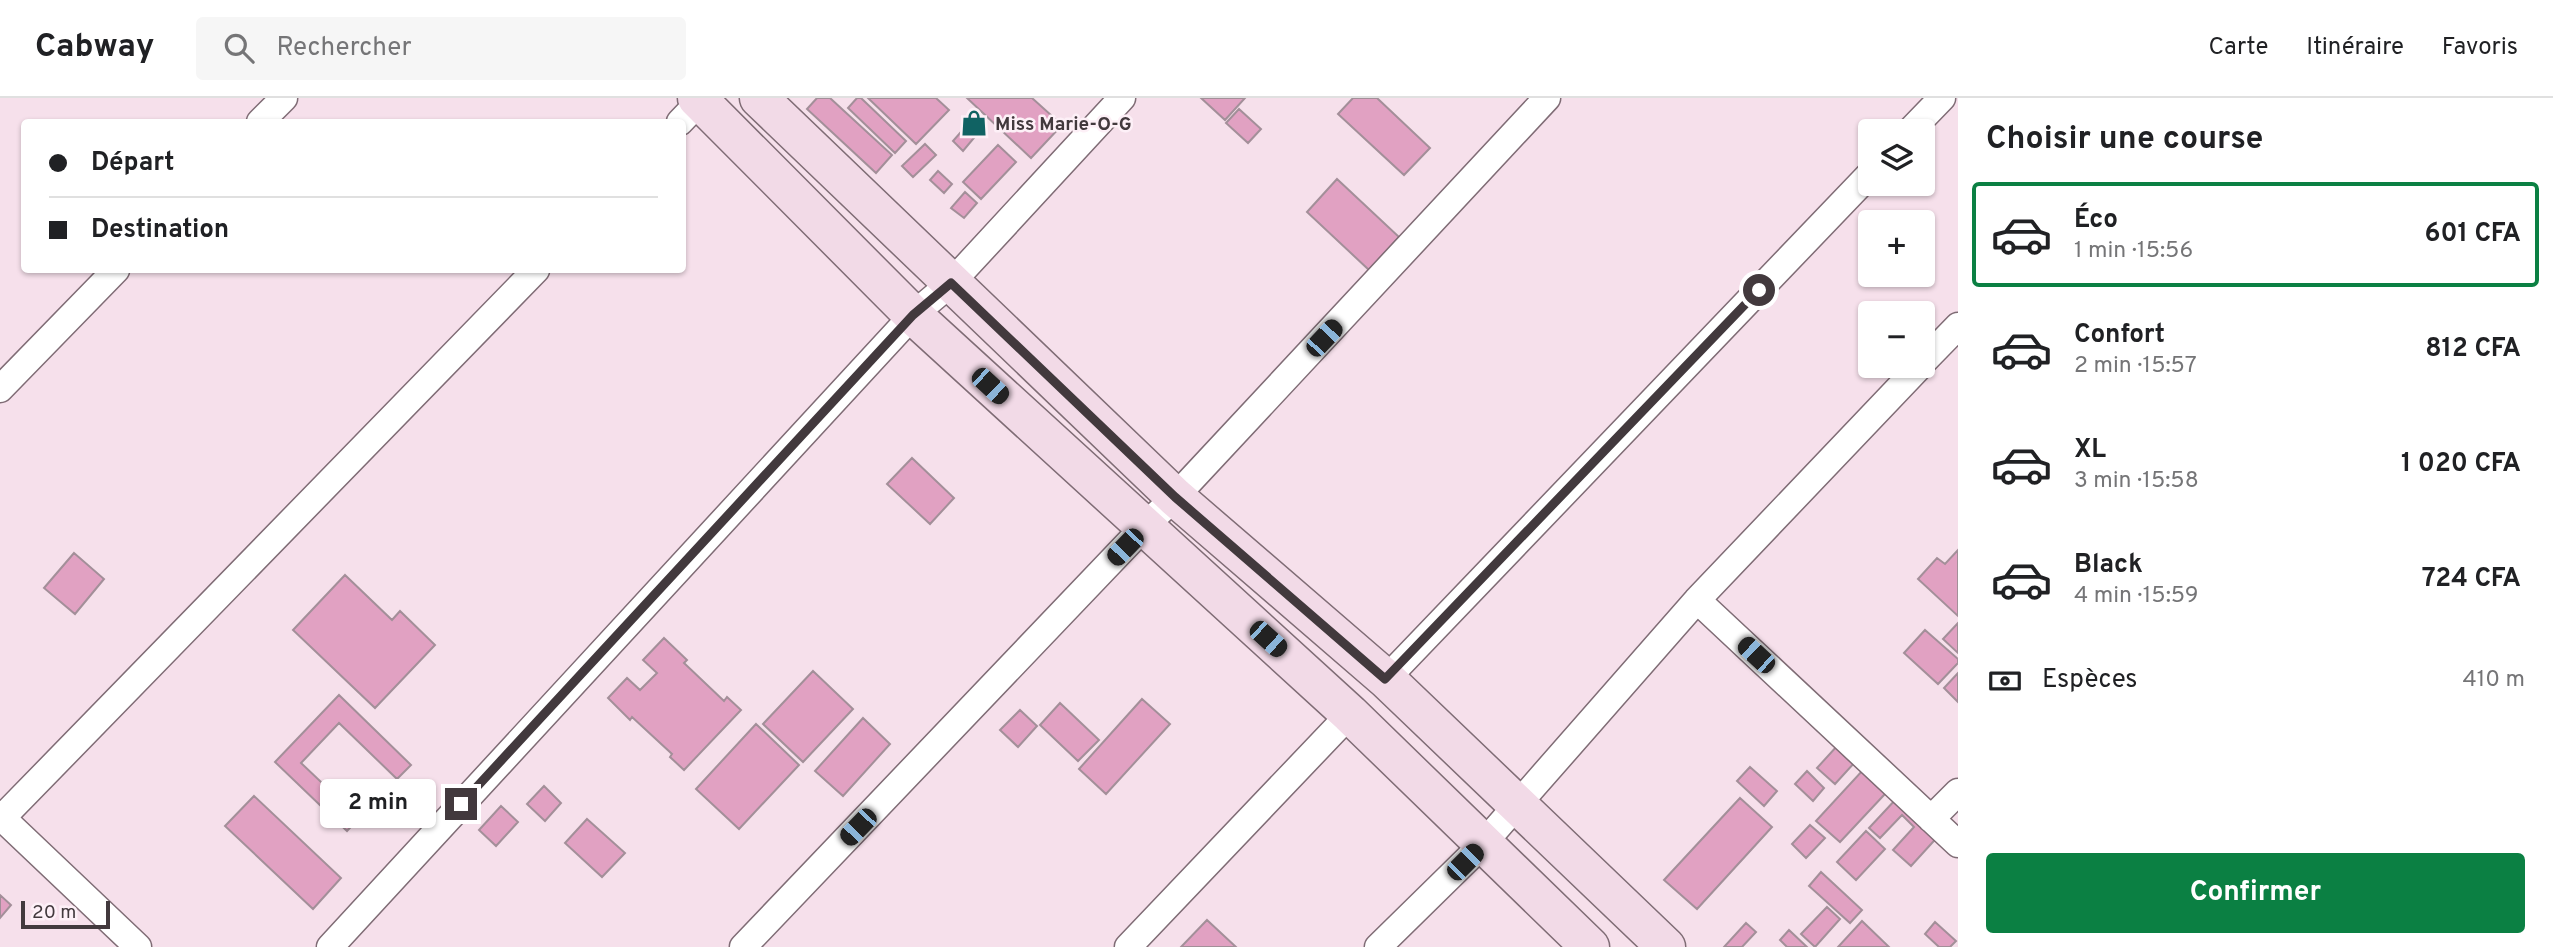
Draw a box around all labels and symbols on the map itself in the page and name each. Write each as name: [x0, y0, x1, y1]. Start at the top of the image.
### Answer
shop icon: Miss Marie-O-G: [959, 108, 989, 138]
place label: Miss Marie-O-G: [995, 113, 1132, 137]
route start: [1743, 274, 1775, 306]
car: [1302, 315, 1347, 361]
car: [968, 364, 1013, 408]
car: [1103, 525, 1148, 569]
car: [1246, 617, 1291, 661]
car: [1734, 633, 1779, 677]
callout: 2 min: [321, 780, 436, 828]
route end: [445, 788, 477, 820]
car: [836, 805, 881, 849]
car: [1443, 840, 1488, 884]
scale bar: [21, 898, 110, 930]

